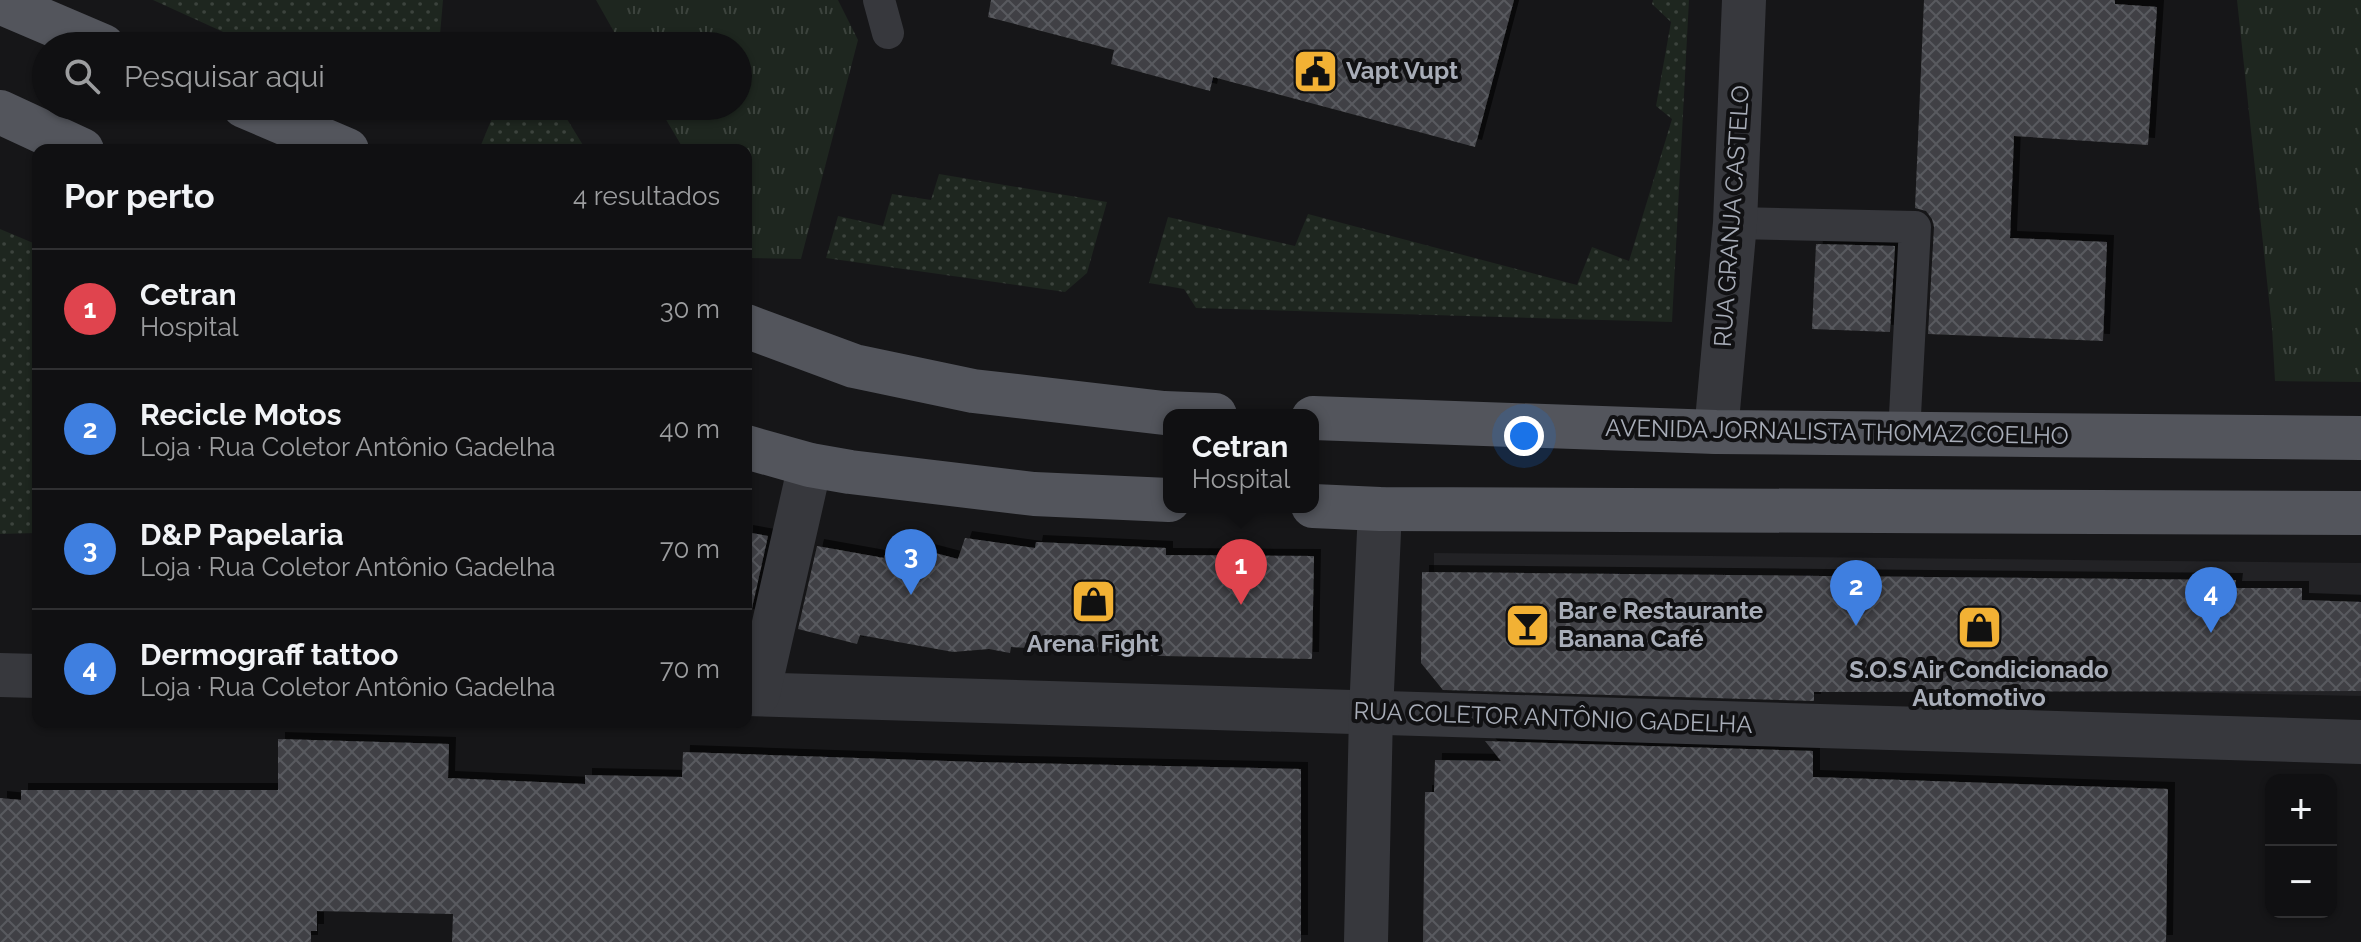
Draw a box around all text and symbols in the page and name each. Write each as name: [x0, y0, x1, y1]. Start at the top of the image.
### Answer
search box: [32, 32, 752, 120]
public building icon: Vapt Vupt: [1291, 47, 1339, 95]
icon: search: [60, 54, 104, 98]
place label: Vapt Vupt: [1346, 56, 1458, 85]
text: Pesquisar aqui: [124, 59, 325, 94]
street label: RUA GRANJA CASTELO: [1708, 84, 1755, 348]
text: Por perto: [64, 176, 215, 216]
text: 4 resultados: [573, 181, 720, 211]
text: Cetran: [140, 277, 237, 312]
text: 1: [84, 294, 96, 324]
text: 30 m: [660, 294, 720, 324]
text: Hospital: [140, 312, 239, 342]
text: Recicle Motos: [140, 397, 342, 432]
popup: [1163, 409, 1319, 513]
street label: AVENIDA JORNALISTA THOMAZ COELHO: [1605, 413, 2069, 450]
text: 2: [83, 414, 97, 444]
text: 40 m: [659, 414, 720, 444]
your location: [1504, 416, 1544, 456]
text: Cetran: [1192, 429, 1288, 464]
text: Loja · Rua Coletor Antônio Gadelha: [140, 432, 555, 462]
text: Hospital: [1192, 464, 1290, 494]
text: D&P Papelaria: [140, 517, 344, 552]
pin: 3: [885, 529, 937, 595]
text: 3: [83, 534, 97, 564]
text: 70 m: [660, 534, 720, 564]
pin: 1: [1215, 539, 1267, 605]
text: Loja · Rua Coletor Antônio Gadelha: [140, 552, 555, 582]
pin: 2: [1830, 560, 1882, 626]
pin: 4: [2185, 567, 2237, 633]
shop icon: Arena Fight: [1069, 578, 1117, 626]
place label: Bar e Restaurante Banana Café: [1558, 596, 1763, 653]
bar icon: Bar e Restaurante Banana Café: [1503, 601, 1551, 649]
shop icon: S.O.S Air Condicionado Automotivo: [1955, 604, 2003, 652]
place label: Arena Fight: [1027, 629, 1159, 658]
text: Dermograff tattoo: [140, 637, 398, 672]
text: 4: [83, 654, 97, 684]
text: 70 m: [660, 654, 720, 684]
place label: S.O.S Air Condicionado Automotivo: [1849, 655, 2109, 712]
text: Loja · Rua Coletor Antônio Gadelha: [140, 672, 555, 702]
street label: RUA COLETOR ANTÔNIO GADELHA: [1353, 696, 1753, 739]
map controls: [2265, 774, 2337, 918]
button: +: [2265, 774, 2337, 846]
button: −: [2265, 846, 2337, 918]

